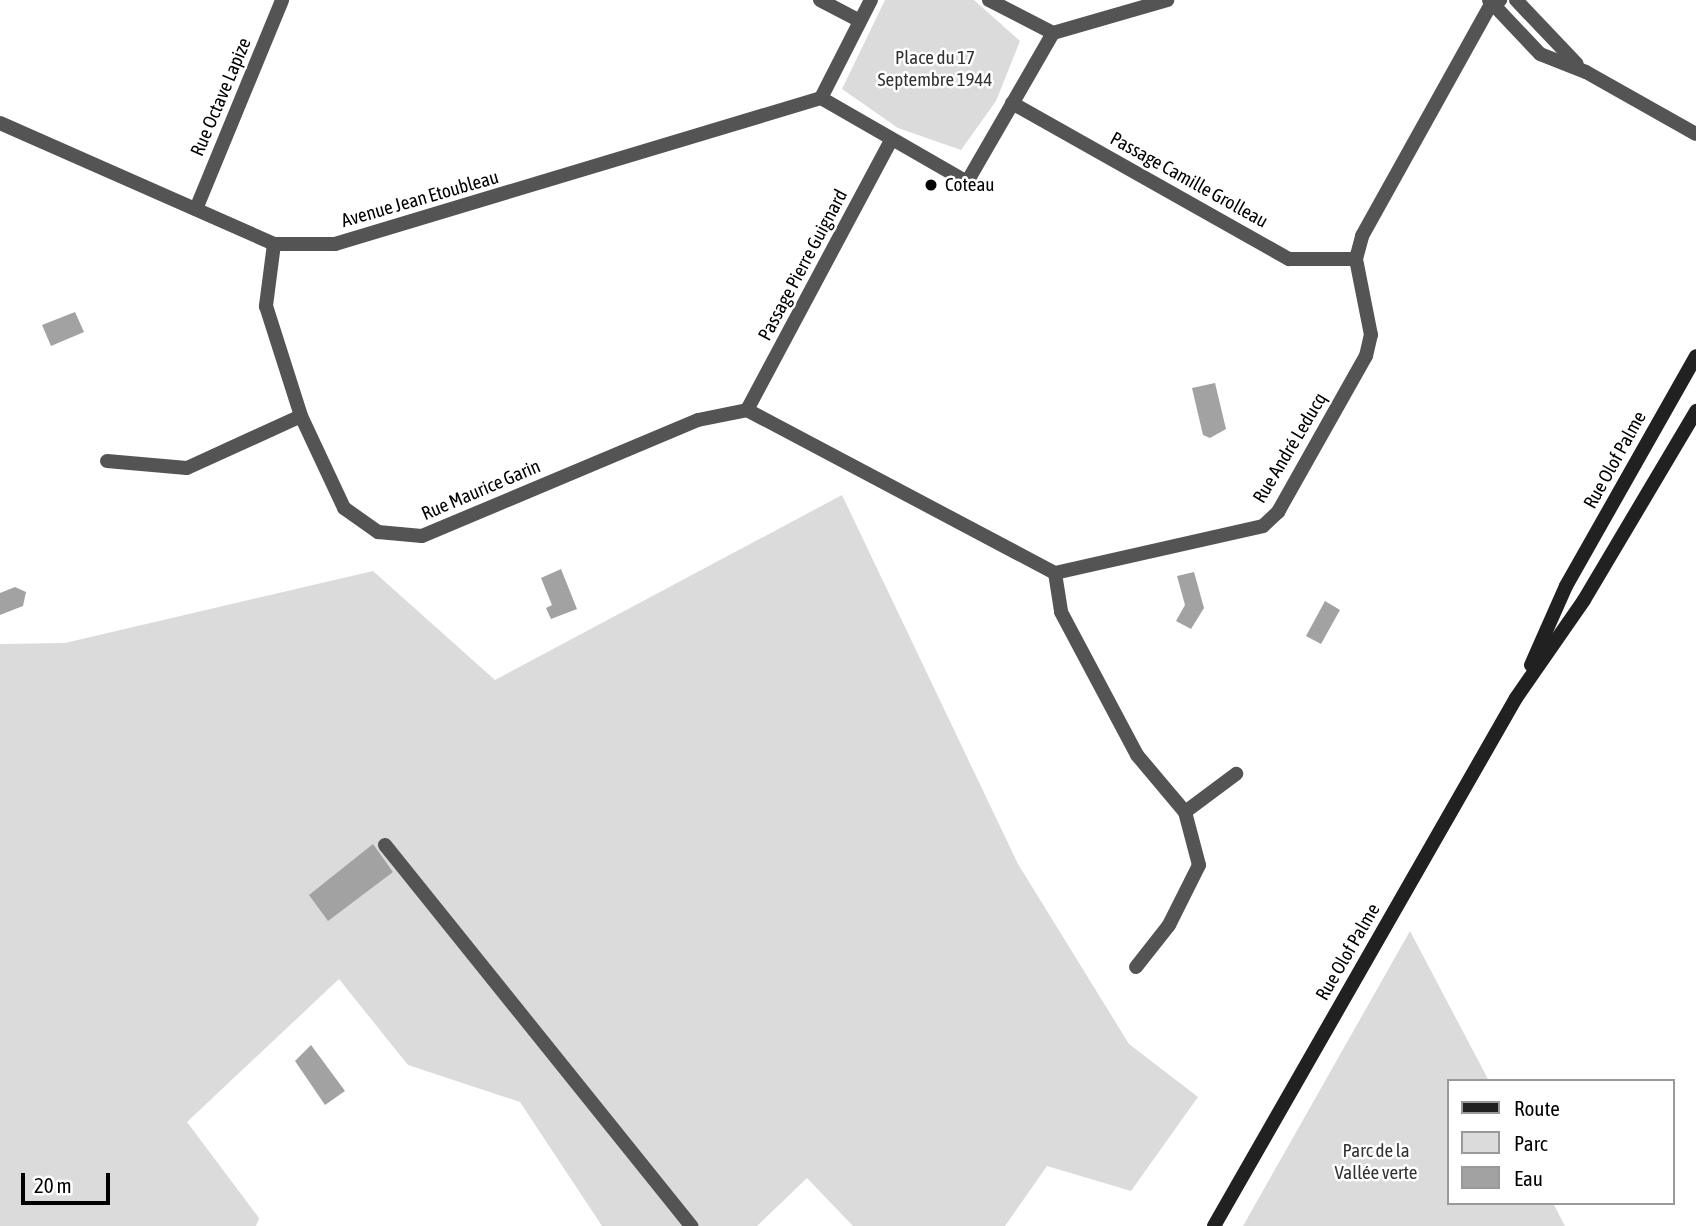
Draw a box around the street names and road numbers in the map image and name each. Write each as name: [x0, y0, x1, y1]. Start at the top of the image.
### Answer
street label: Rue Octave Lapize: [186, 35, 256, 159]
street label: Passage Camille Grolleau: [1106, 127, 1272, 233]
street label: Avenue Jean Etoubleau: [339, 166, 501, 232]
street label: Passage Pierre Guignard: [754, 186, 852, 344]
street label: Rue André Leducq: [1248, 389, 1332, 507]
street label: Rue Olof Palme: [1579, 407, 1651, 513]
street label: Rue Maurice Garin: [418, 455, 544, 525]
street label: Rue Olof Palme: [1311, 900, 1385, 1004]

